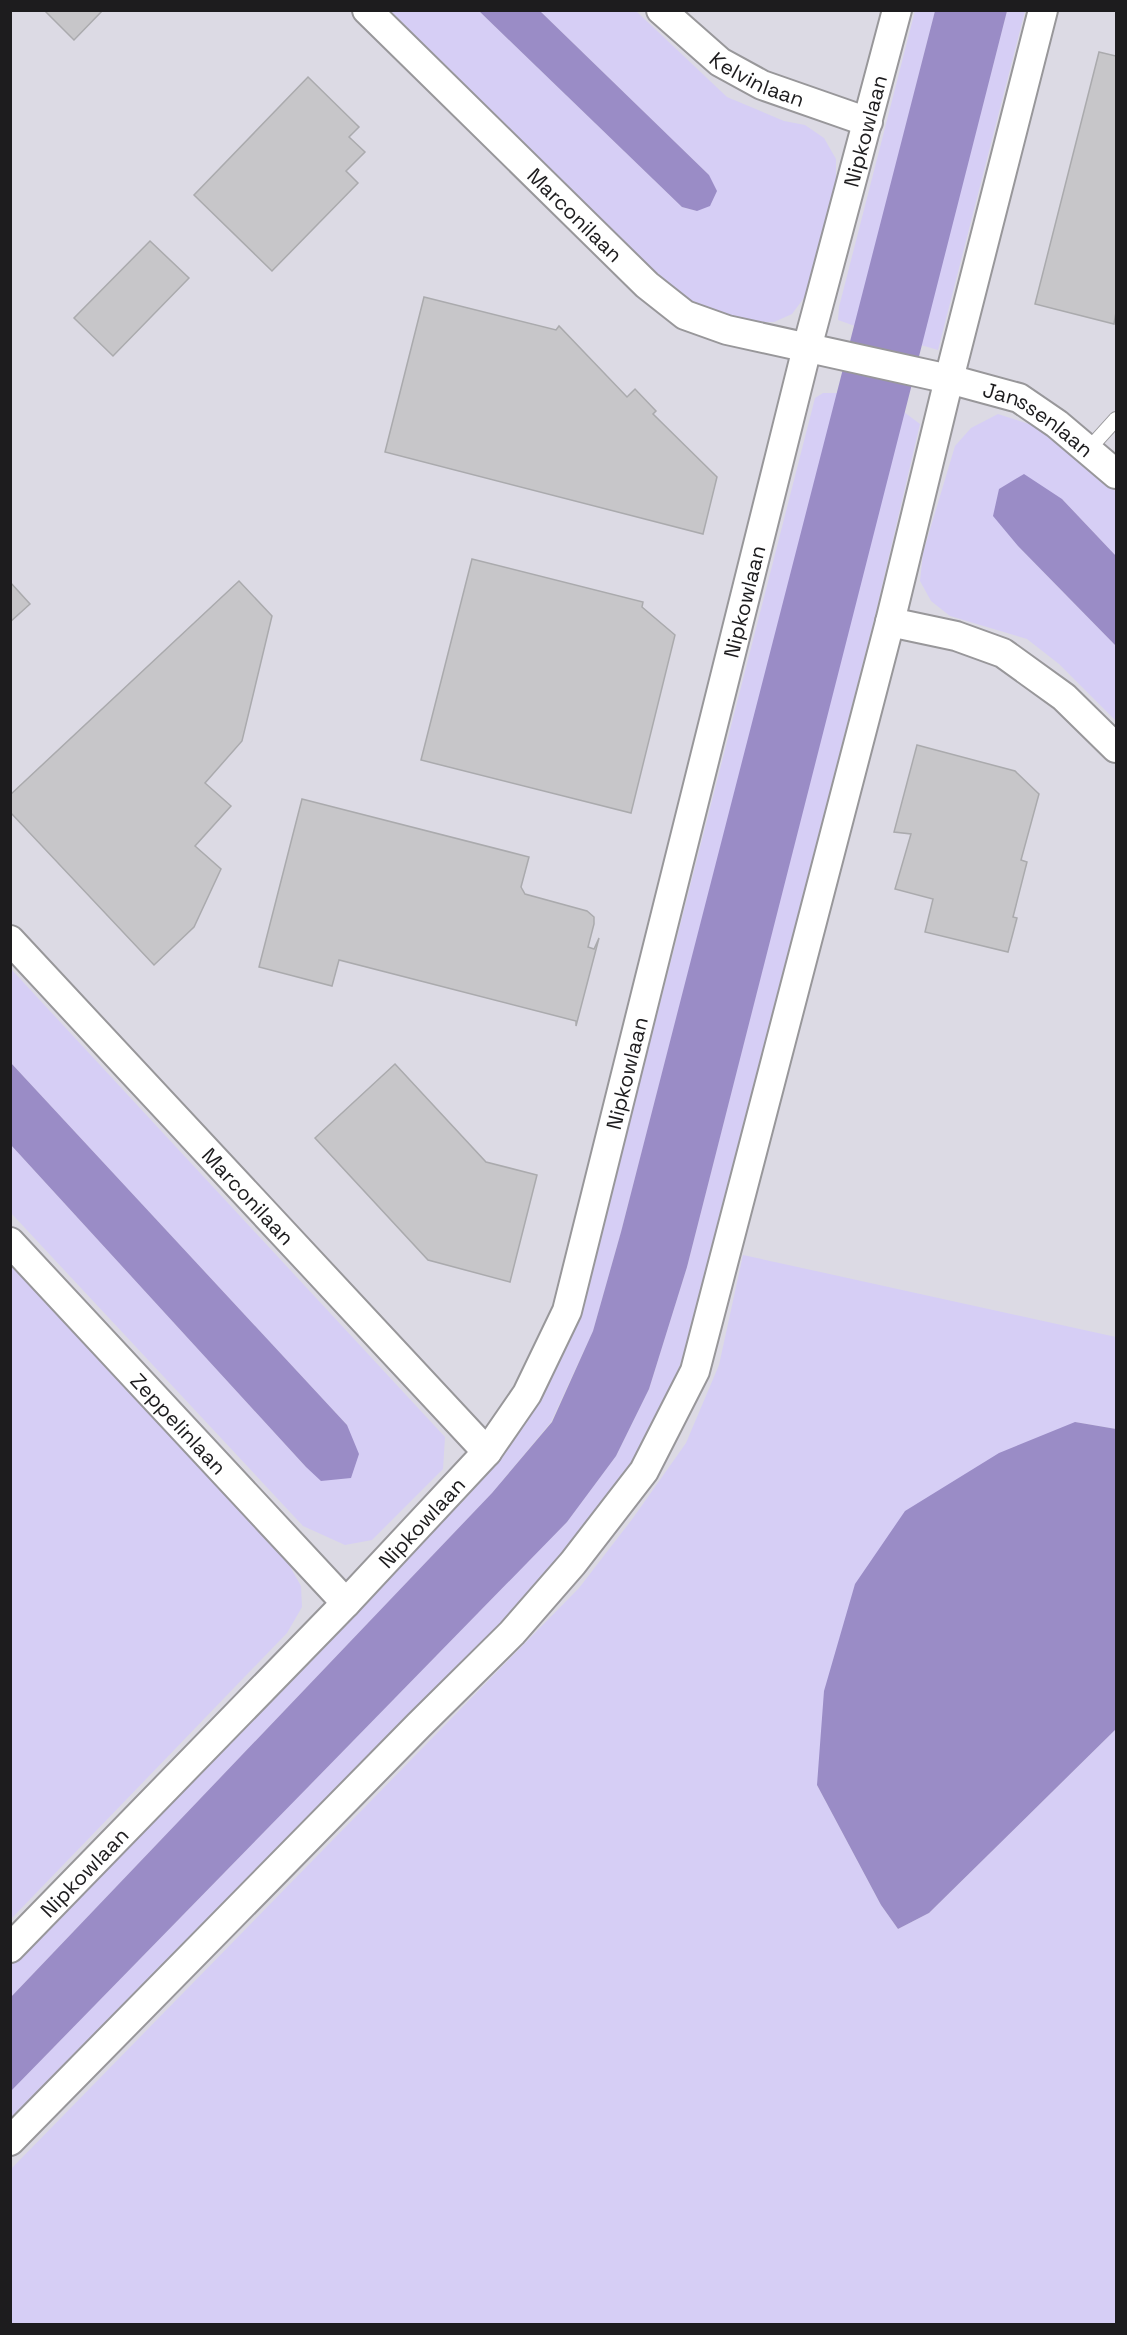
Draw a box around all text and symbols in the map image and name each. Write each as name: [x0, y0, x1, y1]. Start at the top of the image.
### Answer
street label: Kelvinlaan: [704, 46, 808, 112]
street label: Nipkowlaan: [837, 72, 893, 190]
street label: Marconilaan: [522, 162, 629, 268]
street label: Janssenlaan: [980, 375, 1099, 463]
street label: Nipkowlaan: [717, 542, 771, 661]
street label: Nipkowlaan: [599, 1014, 653, 1132]
street label: Marconilaan: [197, 1142, 301, 1250]
street label: Zeppelinlaan: [125, 1367, 233, 1480]
street label: Nipkowlaan: [372, 1471, 471, 1574]
street label: Nipkowlaan: [34, 1821, 134, 1923]

